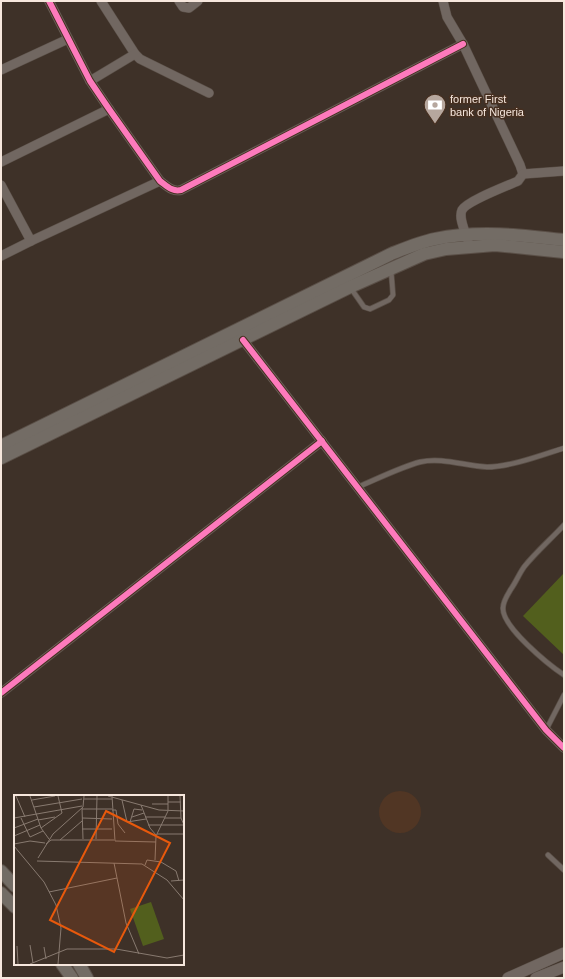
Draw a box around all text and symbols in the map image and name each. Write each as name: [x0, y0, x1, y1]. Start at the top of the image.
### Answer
bank icon: former First bank of Nigeria: [422, 92, 448, 125]
place label: former First bank of Nigeria: [450, 93, 525, 118]
inset map: [14, 795, 184, 965]

